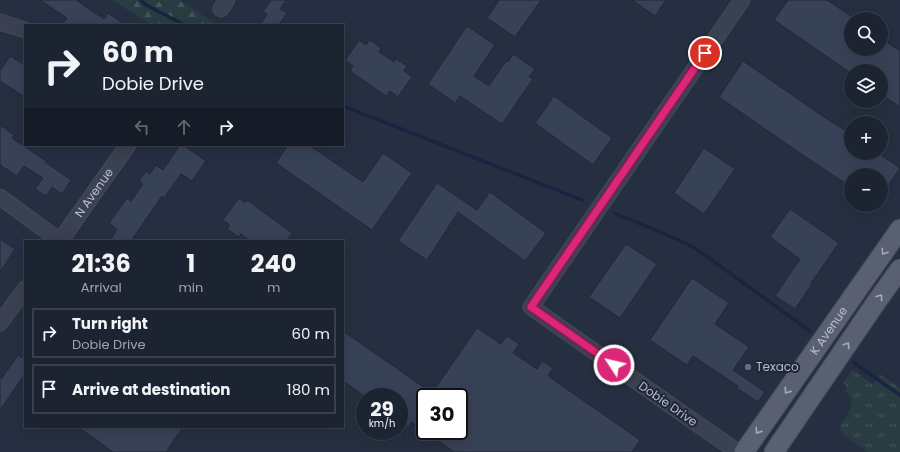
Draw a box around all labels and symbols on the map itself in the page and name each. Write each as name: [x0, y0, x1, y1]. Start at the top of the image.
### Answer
pin: [688, 36, 722, 70]
street label: N Avenue: [70, 164, 117, 221]
one-way arrow: [881, 248, 889, 255]
one-way arrow: [875, 294, 882, 301]
street label: K Avenue: [806, 303, 851, 358]
one-way arrow: [842, 342, 850, 349]
position arrow: [593, 344, 635, 386]
place label: Texaco: [756, 358, 799, 375]
marker: Texaco: [743, 362, 753, 372]
street label: Dobie Drive: [636, 377, 701, 430]
one-way arrow: [784, 387, 792, 394]
speed limit sign: 30: [416, 388, 468, 440]
one-way arrow: [755, 427, 763, 434]

